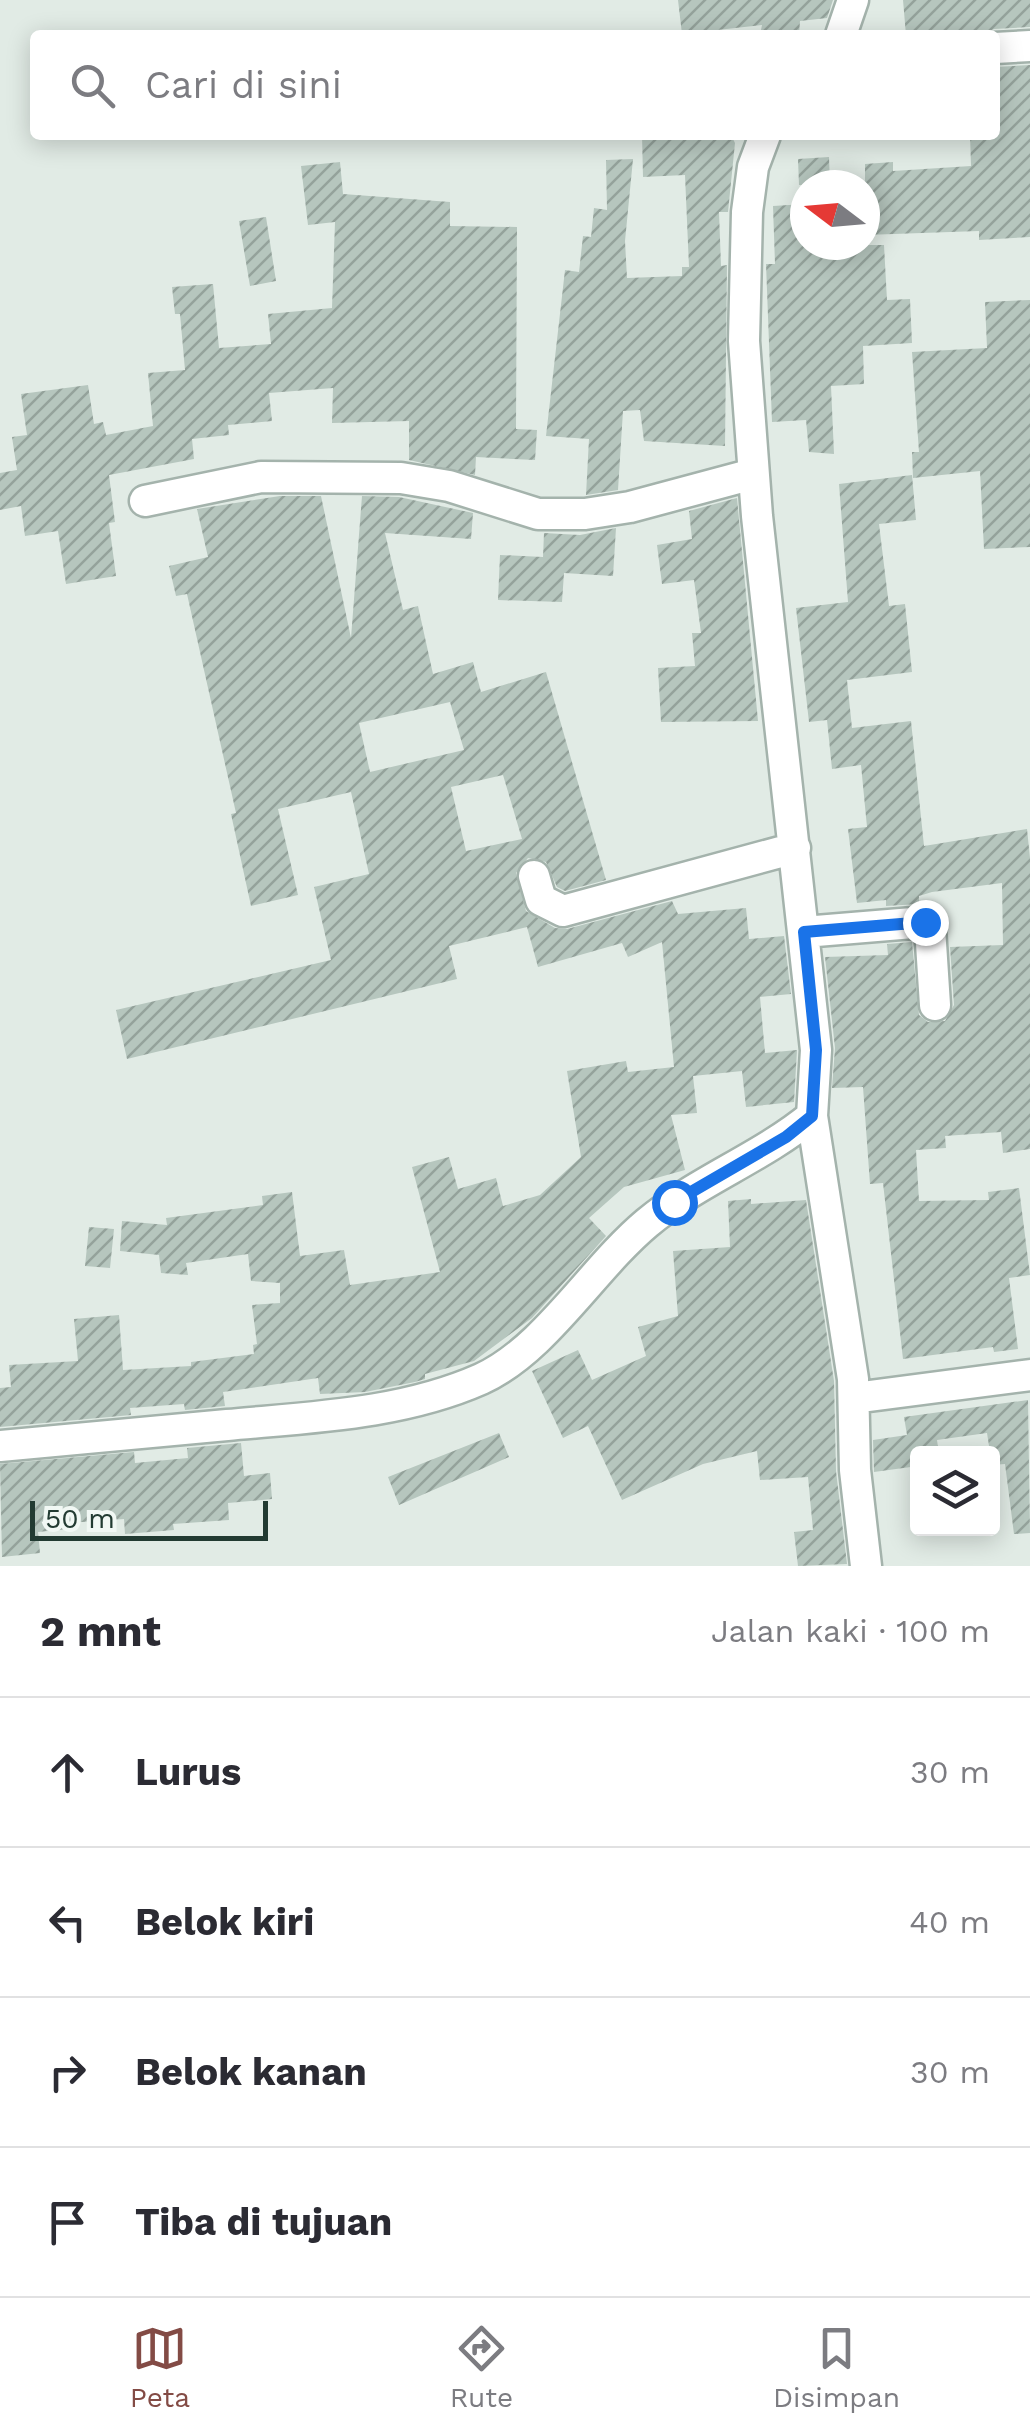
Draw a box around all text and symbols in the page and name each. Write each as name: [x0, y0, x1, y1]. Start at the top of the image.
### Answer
search box: [30, 30, 1000, 140]
icon: search: [65, 58, 120, 113]
text: Cari di sini: [145, 63, 342, 107]
north arrow: [790, 170, 880, 260]
route end: [903, 900, 949, 946]
route start: [652, 1180, 698, 1226]
map controls: [910, 1446, 1000, 1536]
button: layers: [910, 1446, 1000, 1536]
scale bar: [30, 1496, 268, 1540]
text: 50 m: [45, 1502, 115, 1535]
text: 2 mnt: [40, 1607, 161, 1656]
text: Jalan kaki · 100 m: [711, 1612, 990, 1650]
icon: ahead: [40, 1745, 95, 1800]
text: Lurus: [135, 1750, 241, 1794]
text: 30 m: [910, 1753, 990, 1791]
icon: left: [40, 1895, 95, 1950]
text: Belok kiri: [135, 1900, 314, 1944]
text: 40 m: [909, 1903, 990, 1941]
icon: right: [40, 2045, 95, 2100]
text: Belok kanan: [135, 2050, 367, 2094]
text: 30 m: [910, 2053, 990, 2091]
icon: arrive: [40, 2195, 95, 2250]
text: Tiba di tujuan: [135, 2200, 392, 2244]
tab: Peta: [130, 2321, 190, 2414]
tab: Rute: [450, 2321, 513, 2414]
tab: Disimpan: [773, 2321, 900, 2414]

